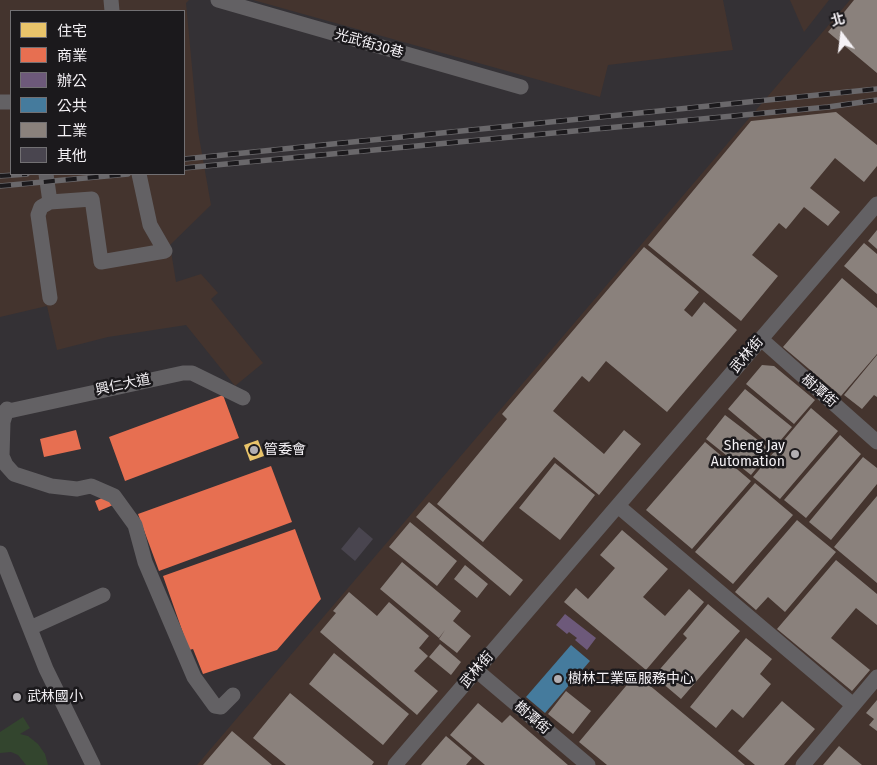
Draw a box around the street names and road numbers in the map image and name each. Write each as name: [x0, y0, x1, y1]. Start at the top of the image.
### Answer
street label: 光武街30巷: [333, 26, 405, 62]
street label: 武林街: [727, 334, 767, 376]
street label: 興仁大道: [94, 371, 152, 399]
street label: 樹潭街: [798, 371, 840, 411]
street label: 武林街: [457, 649, 497, 691]
street label: 樹潭街: [511, 698, 553, 738]

